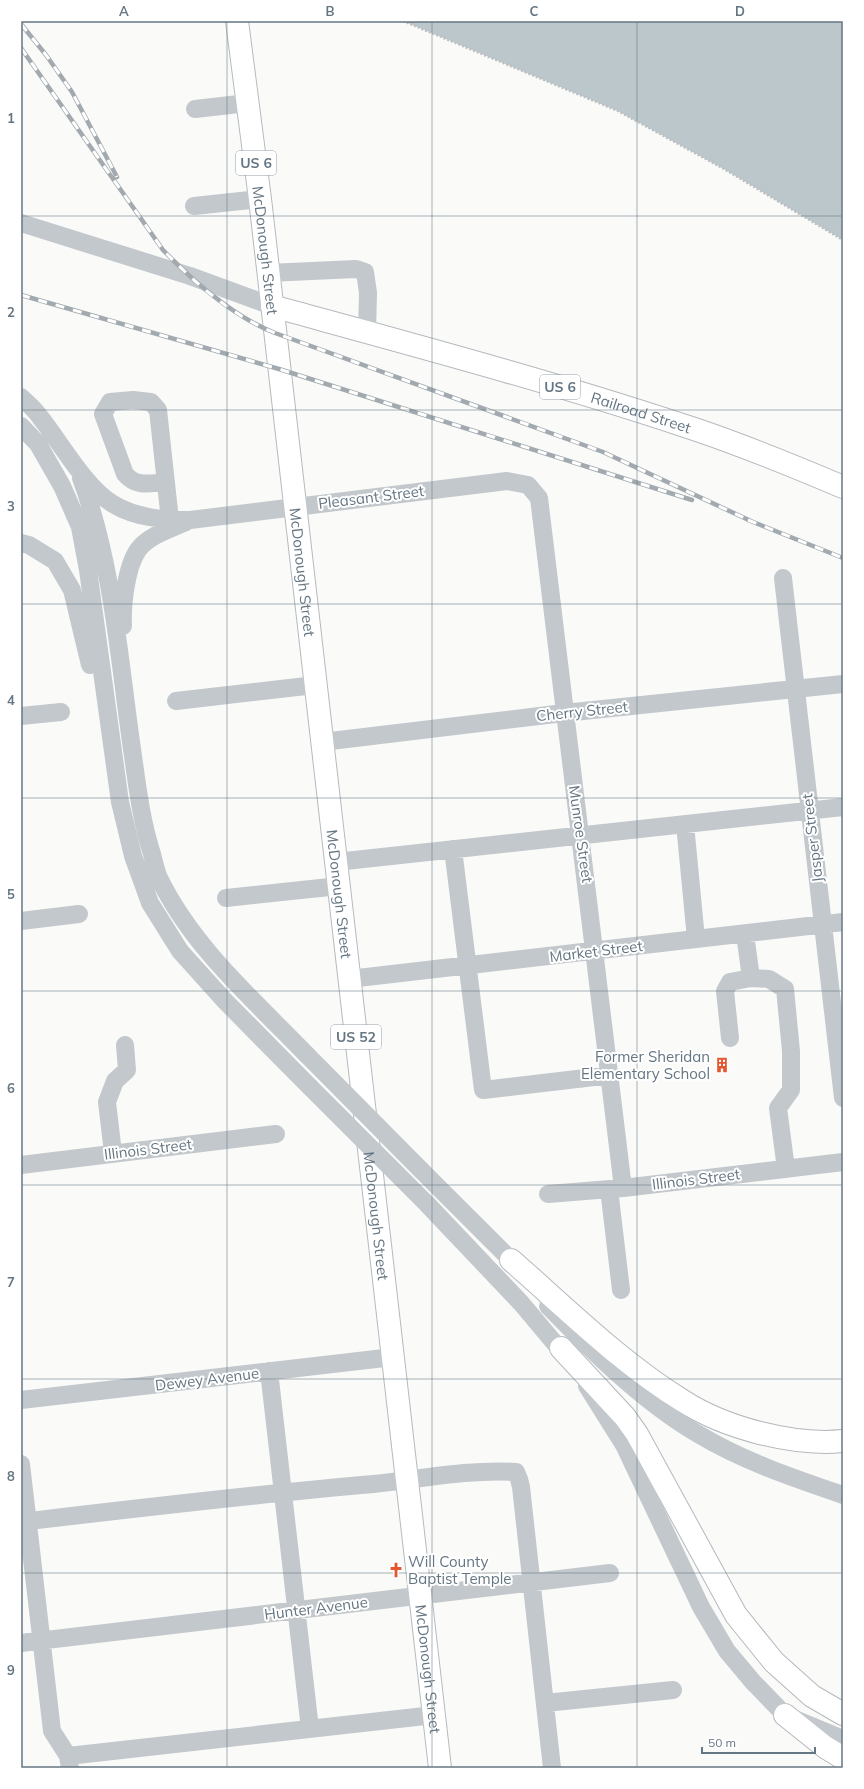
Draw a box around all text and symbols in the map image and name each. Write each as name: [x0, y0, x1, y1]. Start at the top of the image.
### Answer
text: A: [119, 3, 129, 19]
text: B: [326, 3, 335, 19]
text: C: [530, 3, 539, 19]
text: D: [735, 3, 745, 19]
text: 1: [7, 110, 15, 126]
road number: US 6: [236, 151, 276, 175]
street label: McDonough Street: [249, 185, 283, 316]
text: 2: [7, 304, 15, 320]
road number: US 6: [540, 375, 580, 399]
street label: Railroad Street: [589, 387, 693, 437]
street label: Pleasant Street: [317, 481, 425, 513]
text: 3: [7, 498, 15, 514]
street label: McDonough Street: [286, 507, 320, 637]
text: 4: [7, 692, 15, 708]
street label: Cherry Street: [535, 697, 629, 725]
street label: Munroe Street: [565, 784, 597, 884]
street label: Jasper Street: [797, 792, 827, 884]
street label: McDonough Street: [323, 829, 357, 959]
text: 5: [7, 886, 15, 902]
street label: Market Street: [548, 936, 644, 966]
road number: US 52: [331, 1025, 381, 1049]
place label: Former Sheridan Elementary School: [581, 1047, 710, 1083]
building icon: Former Sheridan Elementary School: [713, 1056, 731, 1074]
text: 6: [7, 1080, 15, 1096]
street label: Illinois Street: [103, 1134, 193, 1164]
street label: McDonough Street: [360, 1150, 393, 1281]
street label: Illinois Street: [651, 1164, 741, 1194]
text: 7: [7, 1274, 15, 1290]
street label: Dewey Avenue: [154, 1363, 260, 1395]
text: 8: [7, 1468, 15, 1484]
place label: Will County Baptist Temple: [408, 1552, 511, 1588]
church icon: Will County Baptist Temple: [387, 1561, 405, 1579]
street label: Hunter Avenue: [263, 1592, 369, 1624]
street label: McDonough Street: [412, 1603, 445, 1734]
text: 9: [7, 1662, 15, 1678]
scale bar: [702, 1729, 815, 1755]
text: 50 m: [708, 1735, 736, 1750]

